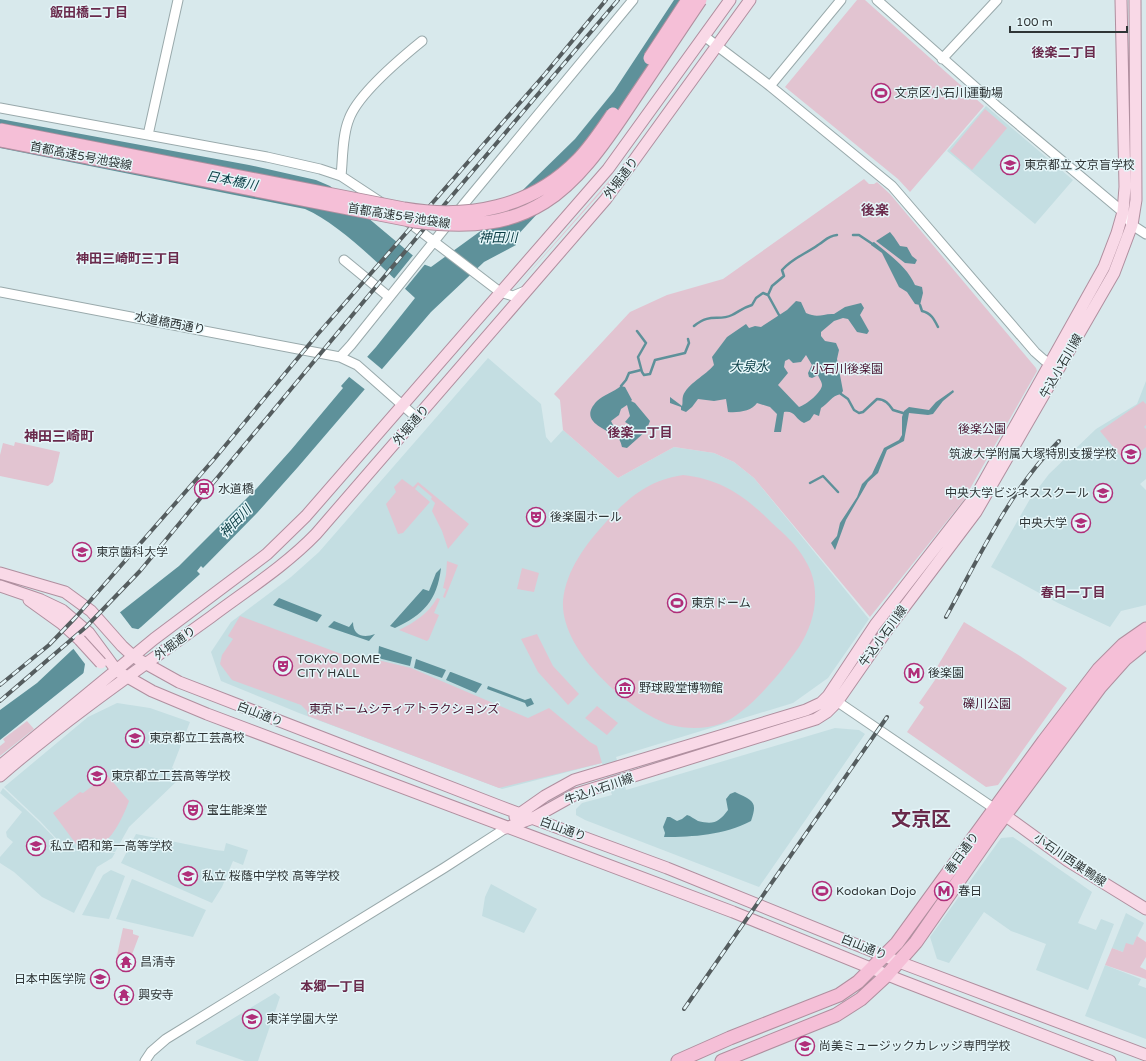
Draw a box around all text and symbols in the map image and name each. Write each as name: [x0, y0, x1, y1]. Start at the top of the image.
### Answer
district label: 飯田橋二丁目: [50, 5, 128, 21]
scale bar: [1010, 8, 1127, 34]
text: 100 m: [1016, 15, 1053, 29]
district label: 後楽二丁目: [1031, 45, 1097, 61]
sports icon: 文京区小石川運動場: [870, 82, 892, 104]
place label: 文京区小石川運動場: [895, 86, 1003, 100]
street label: 首都高速5号池袋線: [29, 139, 133, 173]
school or university icon: 東京都立 文京盲学校: [999, 154, 1021, 176]
street label: 外堀通り: [601, 155, 641, 201]
place label: 東京都立 文京盲学校: [1024, 158, 1135, 172]
water label: 日本橋川: [205, 168, 261, 194]
street label: 首都高速5号池袋線: [347, 201, 451, 231]
district label: 後楽: [861, 202, 889, 219]
water label: 神田川: [478, 230, 519, 246]
district label: 神田三崎町三丁目: [76, 251, 180, 267]
street label: 水道橋西通り: [133, 309, 207, 337]
street label: 牛込小石川線: [1037, 331, 1085, 401]
water label: 大泉水: [729, 359, 770, 375]
park label: 小石川後楽園: [811, 362, 883, 376]
street label: 外堀通り: [390, 402, 432, 448]
park label: 後楽公園: [958, 422, 1006, 436]
district label: 後楽一丁目: [607, 425, 673, 441]
district label: 神田三崎町: [24, 428, 94, 445]
school or university icon: 筑波大学附属大塚特別支援学校: [1120, 443, 1142, 465]
place label: 筑波大学附属大塚特別支援学校: [949, 447, 1117, 461]
station icon: 水道橋: [193, 478, 215, 500]
place label: 水道橋: [218, 482, 254, 496]
school or university icon: 中央大学ビジネススクール: [1092, 482, 1114, 504]
place label: 中央大学ビジネススクール: [945, 486, 1089, 500]
water label: 神田川: [216, 501, 256, 541]
theatre icon: 後楽園ホール: [525, 506, 547, 528]
place label: 後楽園ホール: [550, 510, 622, 524]
school or university icon: 中央大学: [1070, 512, 1092, 534]
place label: 中央大学: [1019, 516, 1067, 530]
school or university icon: 東京歯科大学: [71, 541, 93, 563]
place label: 東京歯科大学: [96, 545, 168, 559]
district label: 春日一丁目: [1040, 585, 1106, 601]
sports icon: 東京ドーム: [666, 592, 688, 614]
place label: 東京ドーム: [691, 596, 751, 610]
street label: 牛込小石川線: [856, 603, 910, 669]
street label: 外堀通り: [151, 623, 199, 663]
place label: TOKYO DOME CITY HALL: [297, 652, 380, 680]
theatre icon: TOKYO DOME CITY HALL: [272, 655, 294, 677]
metro station icon: 後楽園: [903, 662, 925, 684]
place label: 後楽園: [928, 666, 964, 680]
museum icon: 野球殿堂博物館: [614, 677, 636, 699]
place label: 野球殿堂博物館: [639, 681, 723, 695]
park label: 礫川公園: [963, 697, 1011, 711]
street label: 白山通り: [235, 699, 285, 729]
park label: 東京ドームシティアトラクションズ: [309, 702, 499, 716]
school or university icon: 東京都立工芸高校: [124, 727, 146, 749]
place label: 東京都立工芸高校: [149, 731, 245, 745]
school or university icon: 東京都立工芸高等学校: [86, 765, 108, 787]
place label: 東京都立工芸高等学校: [111, 769, 231, 783]
street label: 牛込小石川線: [563, 771, 635, 807]
theatre icon: 宝生能楽堂: [182, 799, 204, 821]
place label: 宝生能楽堂: [207, 803, 267, 817]
district label: 文京区: [891, 808, 951, 832]
street label: 白山通り: [538, 814, 588, 844]
street label: 春日通り: [942, 829, 982, 877]
street label: 小石川西巣鴨線: [1031, 831, 1109, 889]
school or university icon: 私立 昭和第一高等学校: [25, 835, 47, 857]
place label: 私立 昭和第一高等学校: [50, 839, 173, 853]
school or university icon: 私立 桜蔭中学校 高等学校: [177, 865, 199, 887]
place label: 私立 桜蔭中学校 高等学校: [202, 869, 340, 883]
sports icon: Kodokan Dojo: [811, 880, 833, 902]
metro station icon: 春日: [933, 880, 955, 902]
place label: Kodokan Dojo: [836, 884, 916, 898]
place label: 春日: [958, 884, 982, 898]
street label: 白山通り: [839, 932, 889, 962]
temple icon: 昌清寺: [115, 951, 137, 973]
place label: 昌清寺: [140, 955, 176, 969]
school or university icon: 日本中医学院: [89, 968, 111, 990]
place label: 日本中医学院: [14, 972, 86, 986]
district label: 本郷一丁目: [300, 979, 366, 995]
temple icon: 興安寺: [113, 984, 135, 1006]
place label: 興安寺: [138, 988, 174, 1002]
school or university icon: 東洋学園大学: [241, 1008, 263, 1030]
place label: 東洋学園大学: [266, 1012, 338, 1026]
school or university icon: 尚美ミュージックカレッジ専門学校: [794, 1035, 816, 1057]
place label: 尚美ミュージックカレッジ専門学校: [819, 1039, 1011, 1053]

